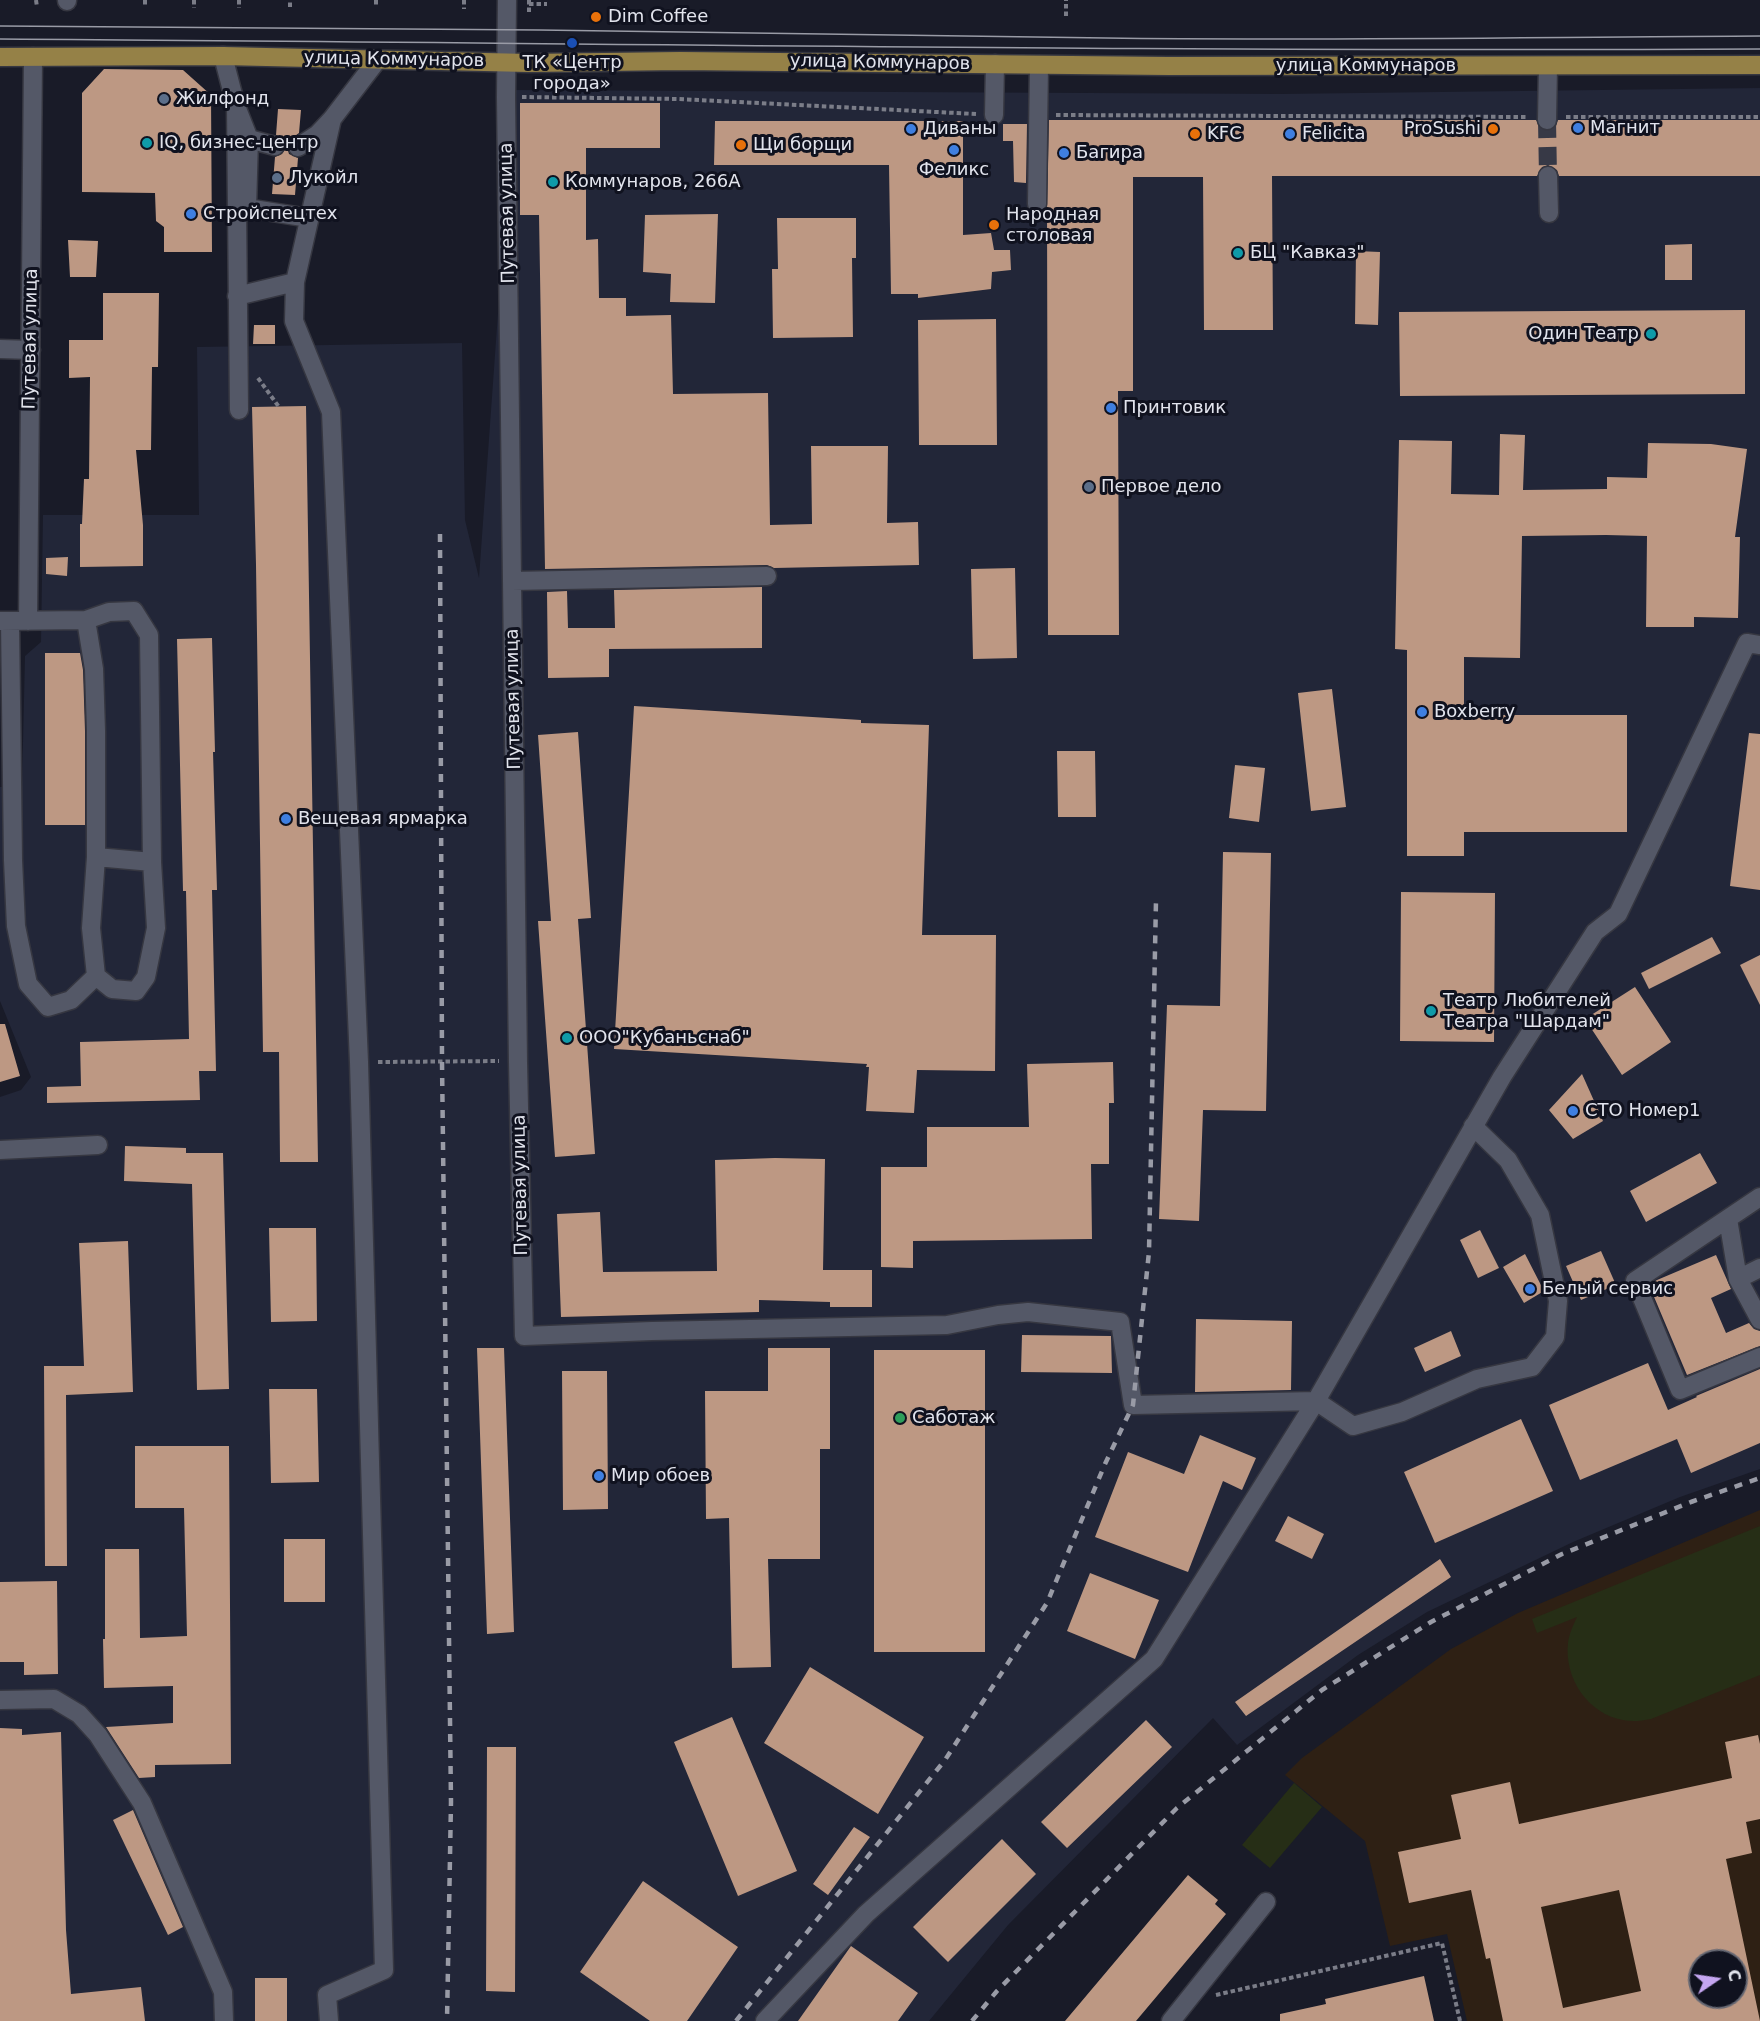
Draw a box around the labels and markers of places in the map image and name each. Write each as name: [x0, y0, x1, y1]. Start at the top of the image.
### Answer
place label: Dim Coffee: [608, 6, 708, 28]
marker: Dim Coffee: [589, 10, 603, 24]
marker: ТК «Центр города»: [565, 36, 579, 50]
place label: ТК «Центр города»: [522, 52, 622, 94]
place label: Жилфонд: [176, 88, 269, 110]
marker: Жилфонд: [157, 92, 171, 106]
place label: Магнит: [1590, 117, 1660, 139]
place label: Диваны: [923, 118, 996, 140]
place label: ProSushi: [1404, 118, 1481, 140]
marker: Магнит: [1571, 121, 1585, 135]
marker: Диваны: [904, 122, 918, 136]
marker: ProSushi: [1486, 122, 1500, 136]
place label: KFC: [1207, 123, 1242, 145]
place label: Felicita: [1302, 123, 1365, 145]
marker: KFC: [1188, 127, 1202, 141]
marker: Felicita: [1283, 127, 1297, 141]
place label: IQ, бизнес-центр: [159, 132, 319, 154]
place label: Щи борщи: [753, 134, 852, 156]
marker: IQ, бизнес-центр: [140, 136, 154, 150]
marker: Щи борщи: [734, 138, 748, 152]
place label: Багира: [1076, 142, 1143, 164]
marker: Феликс: [947, 143, 961, 157]
marker: Багира: [1057, 146, 1071, 160]
place label: Феликс: [919, 159, 989, 181]
place label: Лукойл: [289, 167, 358, 189]
marker: Лукойл: [270, 171, 284, 185]
place label: Коммунаров, 266А: [565, 171, 741, 193]
marker: Коммунаров, 266А: [546, 175, 560, 189]
place label: Стройспецтех: [203, 203, 337, 225]
place label: Народная столовая: [1006, 204, 1099, 246]
marker: Стройспецтех: [184, 207, 198, 221]
marker: Народная столовая: [987, 218, 1001, 232]
place label: БЦ "Кавказ": [1250, 242, 1364, 264]
marker: БЦ "Кавказ": [1231, 246, 1245, 260]
place label: Один Театр: [1528, 323, 1639, 345]
marker: Один Театр: [1644, 327, 1658, 341]
place label: Принтовик: [1123, 397, 1226, 419]
marker: Принтовик: [1104, 401, 1118, 415]
place label: Первое дело: [1101, 476, 1221, 498]
marker: Первое дело: [1082, 480, 1096, 494]
place label: Boxberry: [1434, 701, 1515, 723]
marker: Boxberry: [1415, 705, 1429, 719]
place label: Вещевая ярмарка: [298, 808, 468, 830]
marker: Вещевая ярмарка: [279, 812, 293, 826]
place label: Театр Любителей Театра "Шардам": [1443, 990, 1611, 1032]
marker: Театр Любителей Театра "Шардам": [1424, 1004, 1438, 1018]
place label: ООО"Кубаньснаб": [579, 1027, 750, 1049]
marker: ООО"Кубаньснаб": [560, 1031, 574, 1045]
place label: СТО Номер1: [1585, 1100, 1701, 1122]
marker: СТО Номер1: [1566, 1104, 1580, 1118]
place label: Белый сервис: [1542, 1278, 1673, 1300]
marker: Белый сервис: [1523, 1282, 1537, 1296]
place label: Саботаж: [912, 1407, 995, 1429]
marker: Саботаж: [893, 1411, 907, 1425]
place label: Мир обоев: [611, 1465, 710, 1487]
marker: Мир обоев: [592, 1469, 606, 1483]

